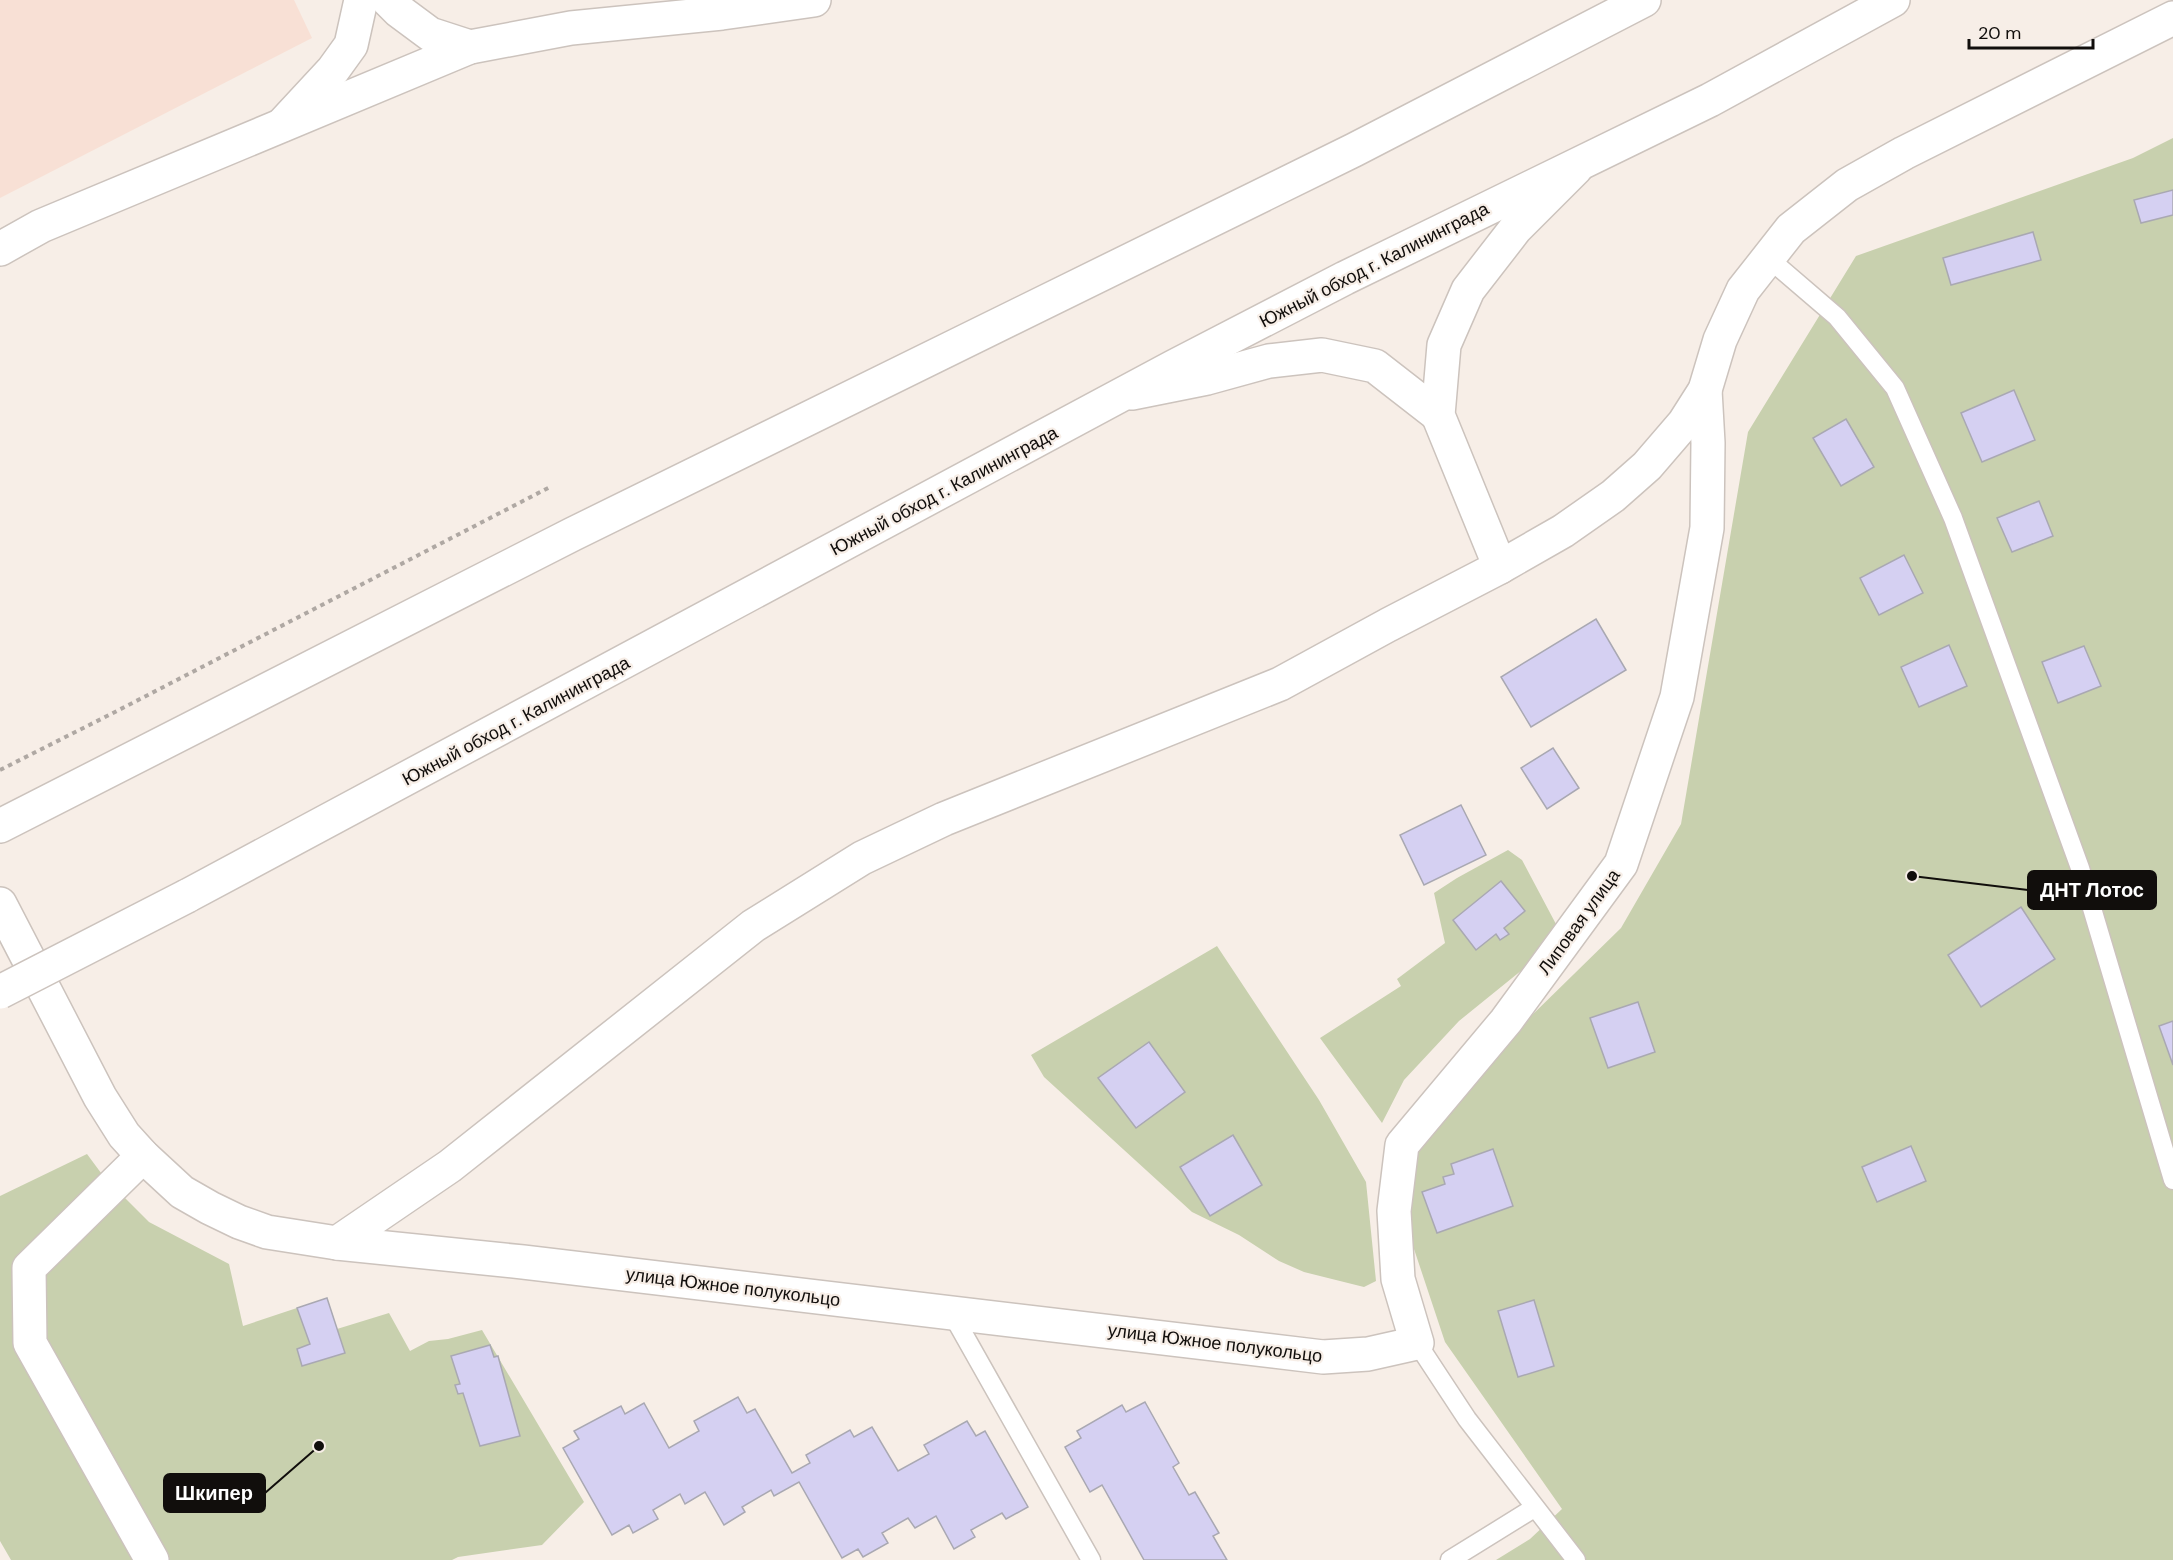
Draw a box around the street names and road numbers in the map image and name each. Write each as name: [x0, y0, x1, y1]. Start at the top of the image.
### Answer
street label: Южный обход г. Калининграда: [1255, 196, 1494, 333]
street label: Южный обход г. Калининграда: [826, 420, 1063, 561]
street label: Южный обход г. Калининграда: [398, 650, 635, 791]
street label: Липовая улица: [1533, 864, 1626, 980]
street label: улица Южное полукольцо: [624, 1262, 842, 1312]
street label: улица Южное полукольцо: [1106, 1318, 1324, 1368]

